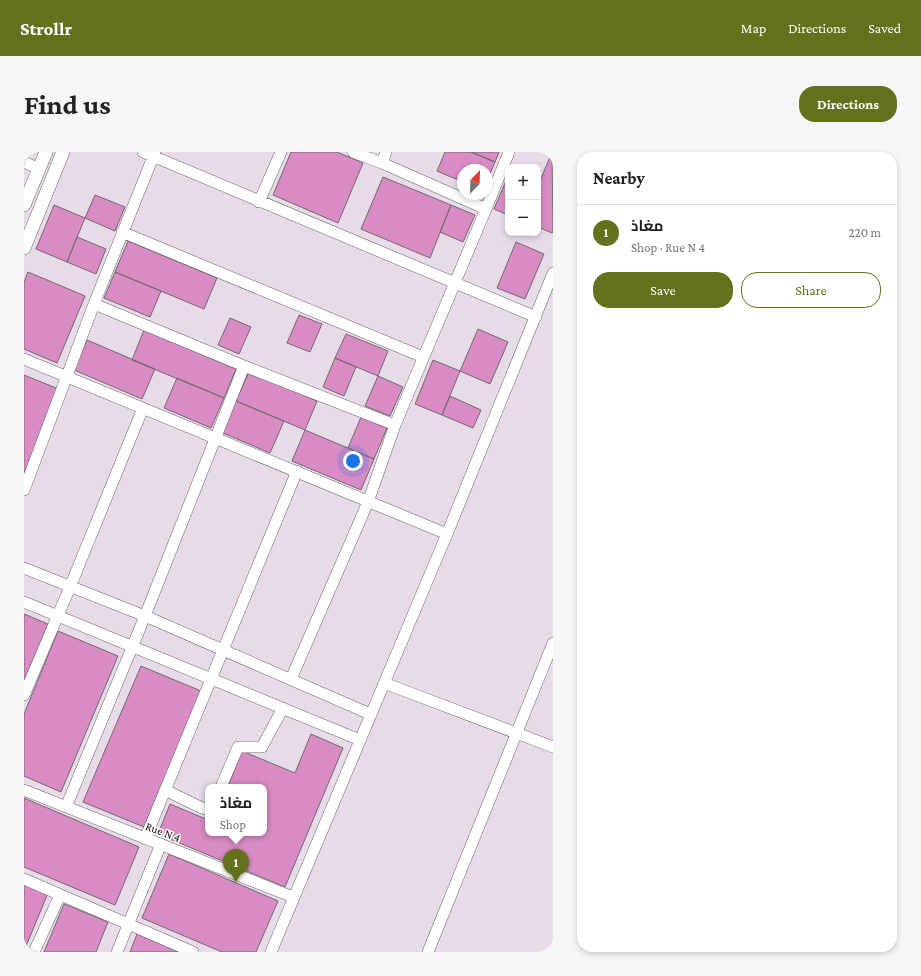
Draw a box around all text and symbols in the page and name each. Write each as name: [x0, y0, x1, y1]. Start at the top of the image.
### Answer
text: Strollr: [20, 18, 72, 39]
text: Map: [741, 20, 766, 36]
text: Directions: [788, 20, 846, 36]
text: Saved: [868, 20, 901, 36]
button: Directions: [799, 86, 897, 122]
text: Find us: [24, 89, 111, 120]
north arrow: [457, 164, 493, 200]
map controls: [505, 164, 541, 236]
button: +: [505, 164, 541, 200]
text: Nearby: [593, 169, 645, 188]
button: −: [505, 200, 541, 236]
text: مغاذ: [631, 218, 663, 234]
text: 1: [604, 225, 608, 240]
text: 220 m: [848, 225, 881, 240]
text: Shop · Rue N 4: [631, 240, 705, 255]
button: Save: [593, 272, 733, 308]
button: Share: [741, 272, 881, 308]
your location: [343, 451, 363, 471]
popup: [205, 784, 267, 836]
text: مغاذ: [220, 795, 252, 811]
text: Shop: [220, 817, 246, 832]
street label: Rue N 4: [143, 819, 183, 845]
pin: 1: [223, 849, 249, 882]

